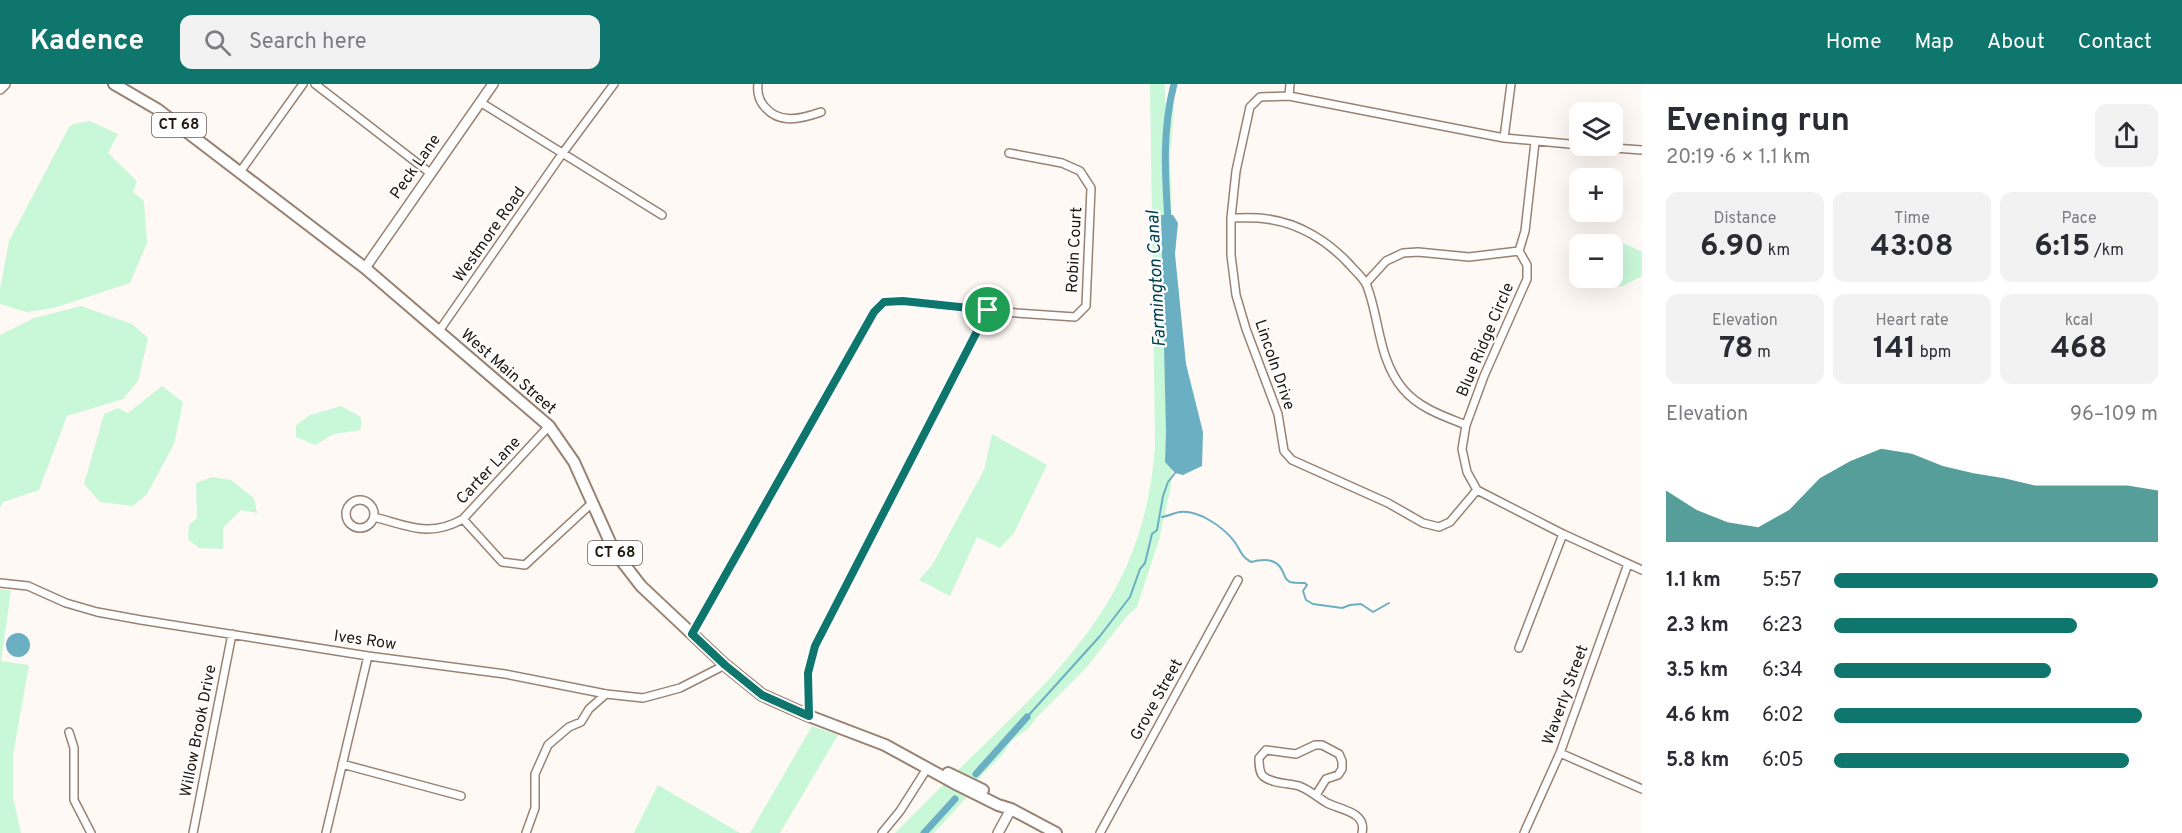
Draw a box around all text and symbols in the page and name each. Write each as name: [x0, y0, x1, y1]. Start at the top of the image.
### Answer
search box: [180, 15, 600, 69]
text: Kadence: [30, 24, 144, 60]
icon: search: [201, 26, 234, 59]
text: Search here: [249, 29, 367, 56]
text: Home: [1826, 29, 1882, 56]
text: Map: [1915, 29, 1954, 56]
text: About: [1987, 29, 2045, 56]
text: Contact: [2078, 29, 2152, 56]
text: Evening run: [1666, 101, 1850, 143]
map controls: [1569, 102, 1623, 288]
button: layers: [1569, 102, 1623, 156]
button: share: [2095, 104, 2158, 167]
road number: CT 68: [152, 113, 206, 137]
street label: Peck Lane: [386, 131, 446, 203]
text: 20:19 · 6 × 1.1 km: [1666, 145, 1810, 171]
button: +: [1569, 168, 1623, 222]
street label: Westmore Road: [450, 183, 530, 287]
street label: Robin Court: [1063, 207, 1087, 293]
water label: Farmington Canal: [1142, 209, 1172, 348]
text: Distance: [1714, 209, 1776, 229]
text: Time: [1894, 209, 1930, 229]
text: Pace: [2061, 209, 2097, 229]
text: 6.90: [1700, 229, 1764, 266]
text: 43:08: [1870, 229, 1954, 266]
text: 6:15: [2034, 229, 2090, 266]
button: −: [1569, 234, 1623, 288]
text: km: [1764, 241, 1790, 261]
text: /km: [2090, 241, 2124, 261]
street label: Blue Ridge Circle: [1453, 280, 1519, 400]
pin: [962, 284, 1013, 335]
icon: arrive: [971, 293, 1004, 326]
text: Elevation: [1712, 311, 1778, 331]
text: Heart rate: [1875, 311, 1949, 331]
text: kcal: [2065, 311, 2093, 331]
street label: Lincoln Drive: [1249, 317, 1299, 413]
street label: West Main Street: [456, 325, 560, 419]
text: 78: [1719, 331, 1753, 368]
text: 141: [1873, 331, 1916, 368]
text: 468: [2051, 331, 2107, 368]
text: m: [1753, 343, 1771, 363]
text: bpm: [1916, 343, 1951, 363]
text: Elevation: [1666, 402, 1748, 428]
text: 96–109 m: [2070, 402, 2158, 428]
street label: Carter Lane: [453, 433, 525, 509]
road number: CT 68: [588, 541, 642, 565]
text: 1.1 km: [1666, 568, 1721, 594]
text: 5:57: [1762, 568, 1802, 594]
text: 2.3 km: [1666, 613, 1729, 639]
text: 6:23: [1762, 613, 1803, 639]
street label: Ives Row: [333, 627, 397, 655]
street label: Waverly Street: [1539, 642, 1593, 748]
street label: Grove Street: [1126, 656, 1188, 744]
text: 3.5 km: [1666, 658, 1728, 684]
text: 6:34: [1762, 658, 1803, 684]
street label: Willow Brook Drive: [176, 663, 222, 799]
text: 4.6 km: [1666, 703, 1730, 729]
text: 6:02: [1762, 703, 1804, 729]
text: 5.8 km: [1666, 748, 1729, 774]
text: 6:05: [1762, 748, 1804, 774]

